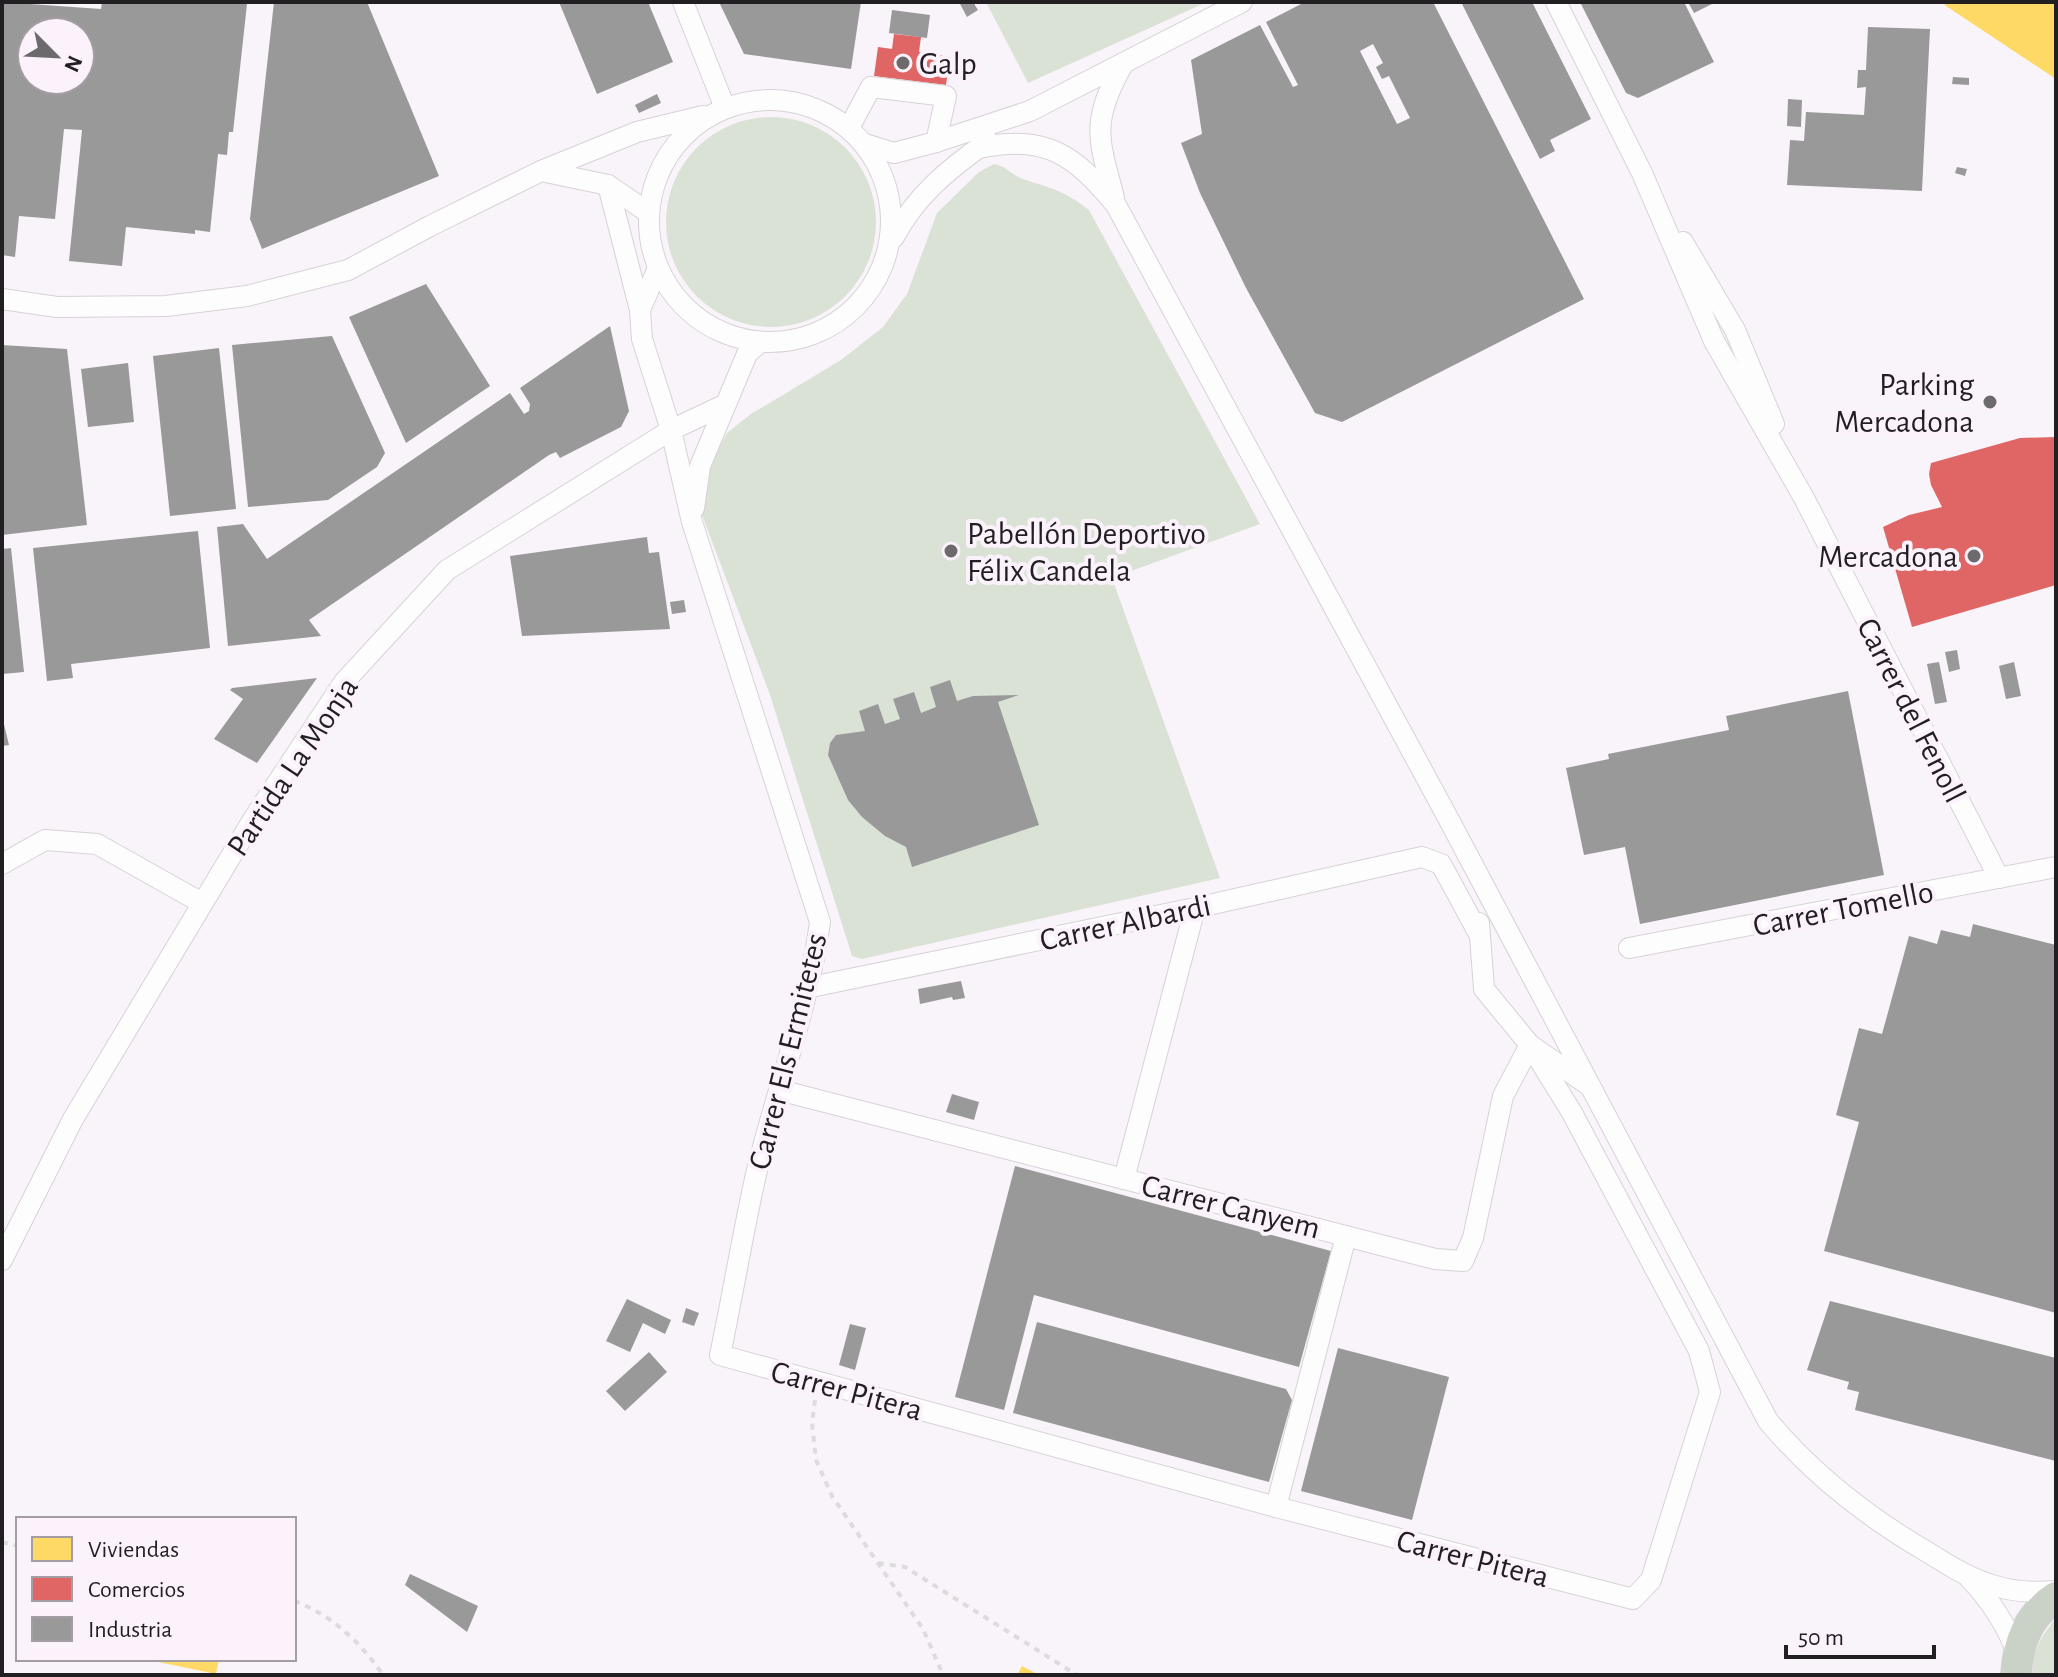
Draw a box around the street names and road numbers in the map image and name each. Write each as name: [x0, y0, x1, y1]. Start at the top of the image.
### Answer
street label: Carrer del Fenoll: [1851, 613, 1971, 808]
street label: Partida La Monja: [221, 671, 364, 862]
street label: Carrer Tomello: [1750, 876, 1936, 942]
street label: Carrer Albardi: [1037, 889, 1214, 957]
street label: Carrer Els Ermitetes: [743, 930, 833, 1173]
street label: Carrer Canyem: [1138, 1169, 1323, 1245]
street label: Carrer Pitera: [767, 1355, 926, 1427]
street label: Carrer Pitera: [1393, 1525, 1552, 1593]

